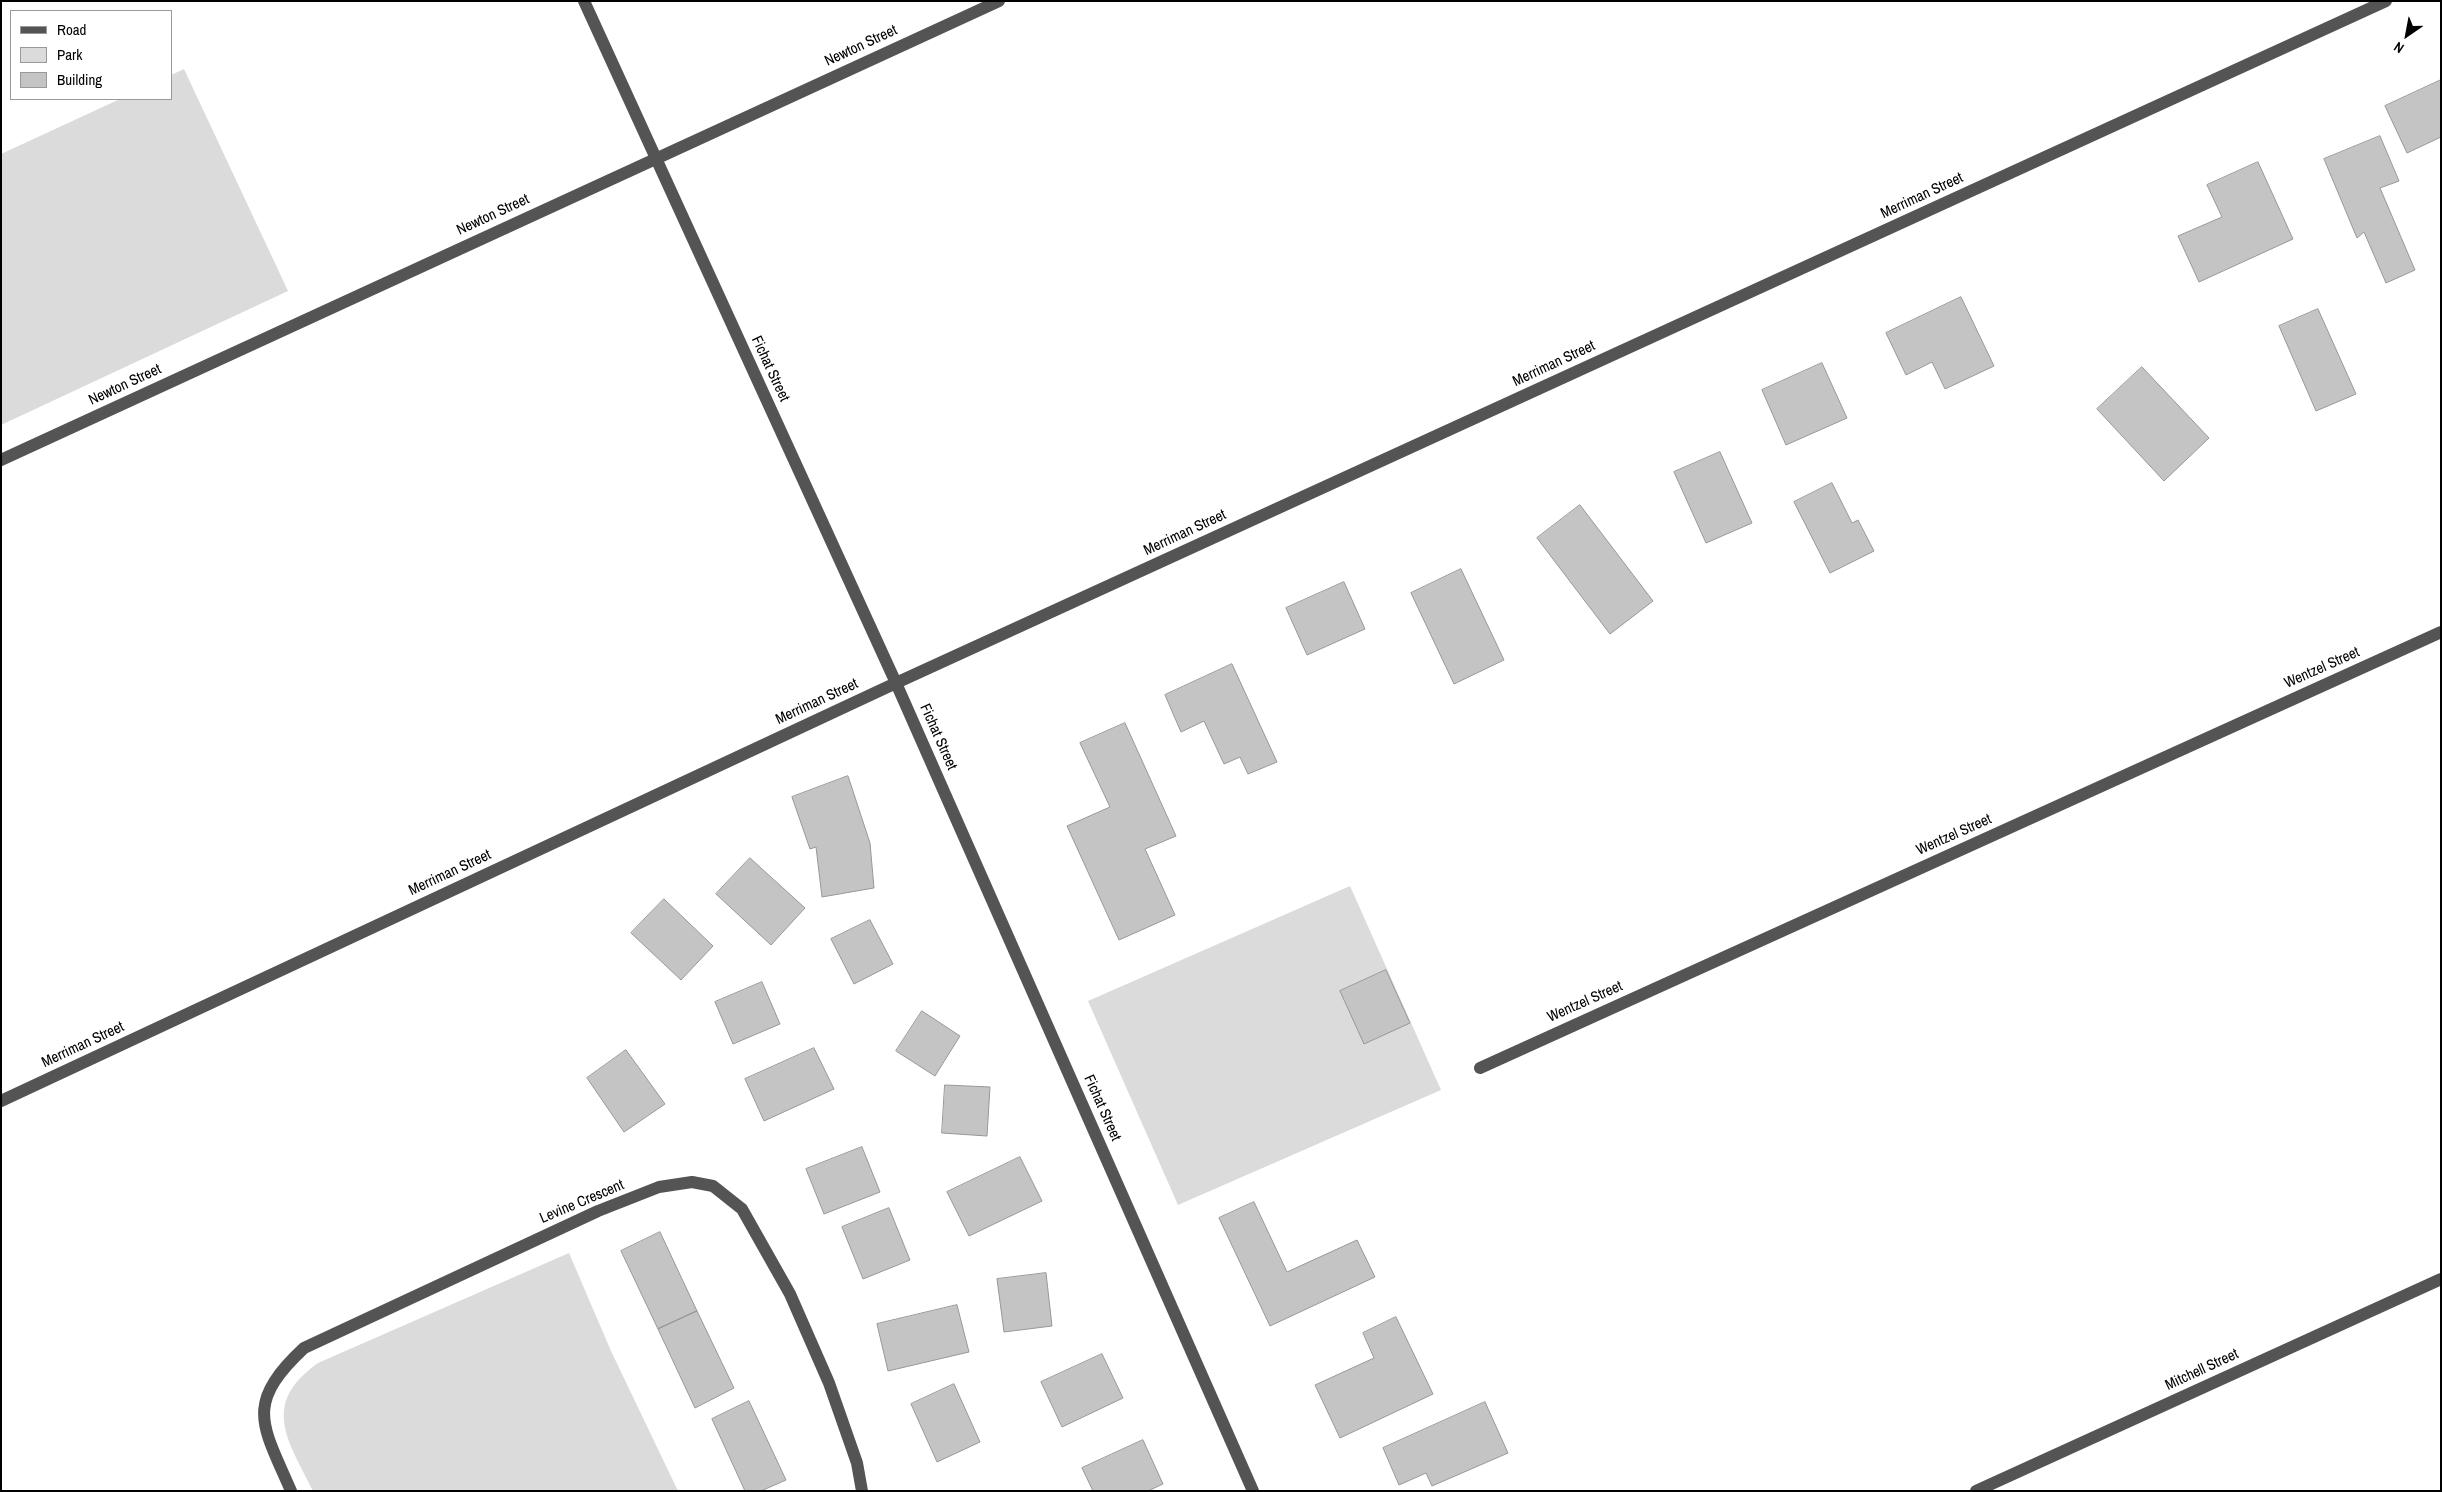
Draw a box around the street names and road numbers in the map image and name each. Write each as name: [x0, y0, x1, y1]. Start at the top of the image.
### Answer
street label: Newton Street: [822, 21, 900, 71]
street label: Merriman Street: [1878, 169, 1966, 223]
street label: Newton Street: [454, 190, 532, 240]
street label: Fichat Street: [747, 333, 793, 405]
street label: Merriman Street: [1510, 337, 1598, 391]
street label: Newton Street: [86, 360, 164, 410]
street label: Merriman Street: [1141, 506, 1229, 560]
street label: Wentzel Street: [2282, 643, 2362, 693]
street label: Merriman Street: [773, 675, 861, 729]
street label: Fichat Street: [915, 701, 961, 773]
street label: Wentzel Street: [1914, 810, 1994, 860]
street label: Merriman Street: [406, 846, 494, 900]
street label: Wentzel Street: [1545, 977, 1625, 1027]
street label: Merriman Street: [39, 1018, 127, 1072]
street label: Fichat Street: [1079, 1072, 1125, 1144]
street label: Levine Crescent: [537, 1176, 627, 1228]
street label: Mitchell Street: [2163, 1345, 2241, 1395]

